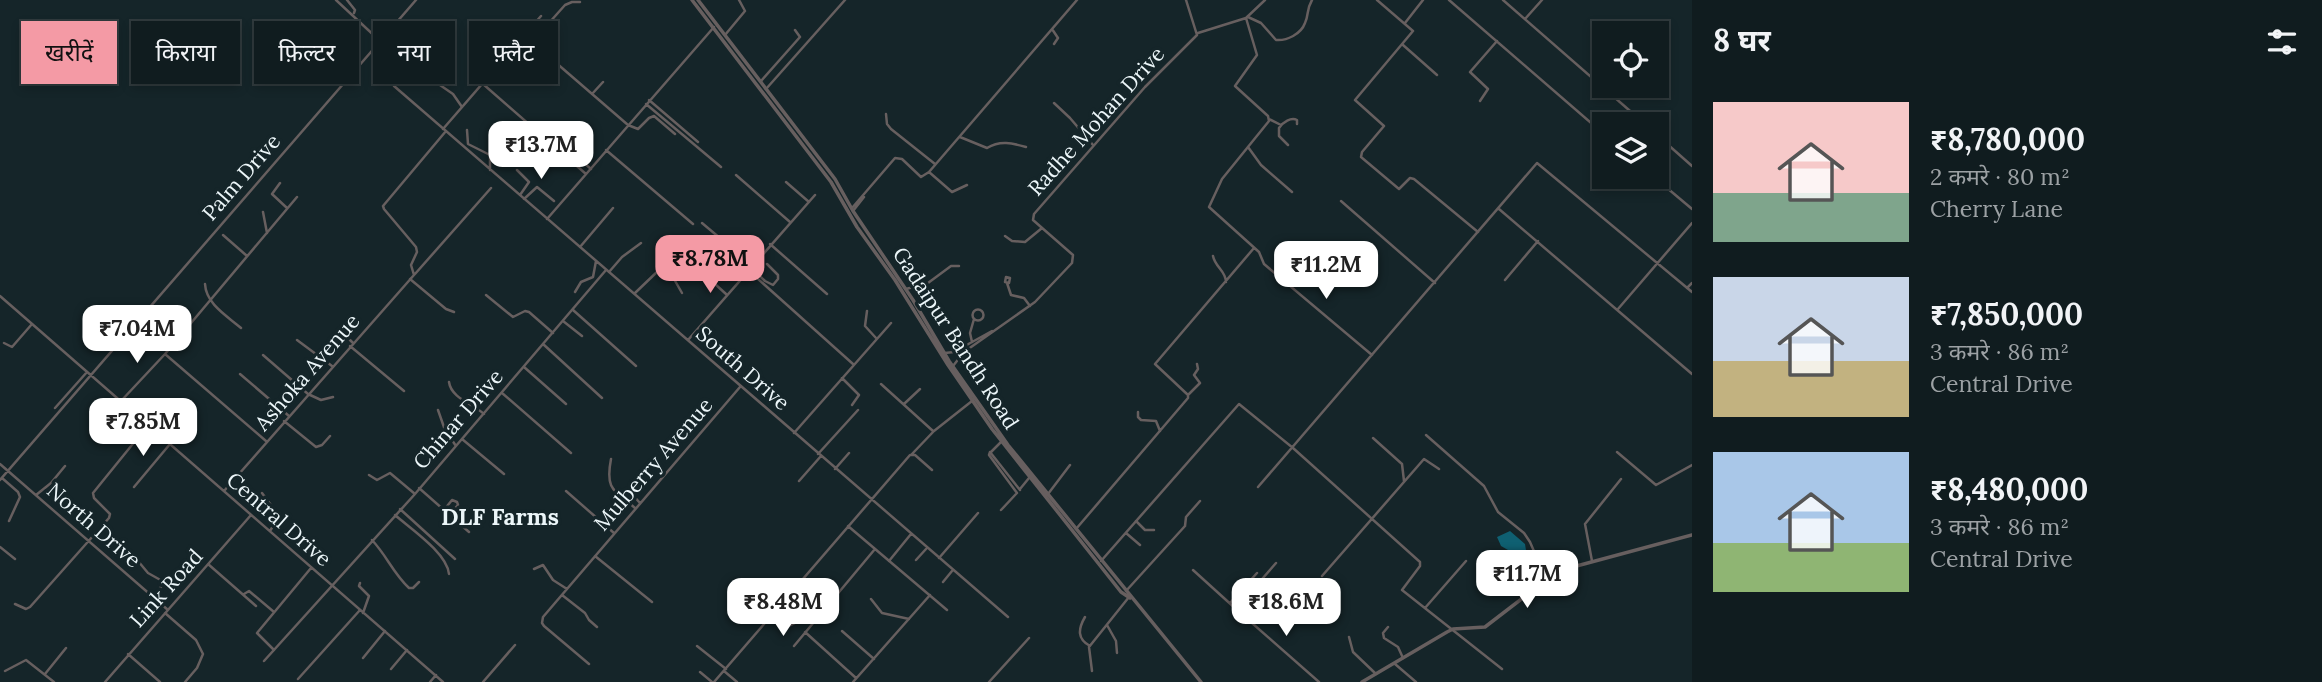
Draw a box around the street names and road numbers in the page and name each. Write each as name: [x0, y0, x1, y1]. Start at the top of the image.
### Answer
street label: Radhe Mohan Drive: [1022, 41, 1170, 201]
street label: Palm Drive: [196, 128, 286, 226]
street label: Gadaipur Bandh Road: [887, 242, 1025, 434]
street label: Ashoka Avenue: [248, 308, 365, 437]
street label: South Drive: [691, 320, 795, 416]
street label: Chinar Drive: [407, 363, 509, 475]
street label: Mulberry Avenue: [588, 392, 718, 536]
street label: Central Drive: [221, 466, 337, 572]
street label: North Drive: [41, 477, 147, 573]
street label: Link Road: [124, 543, 208, 633]

